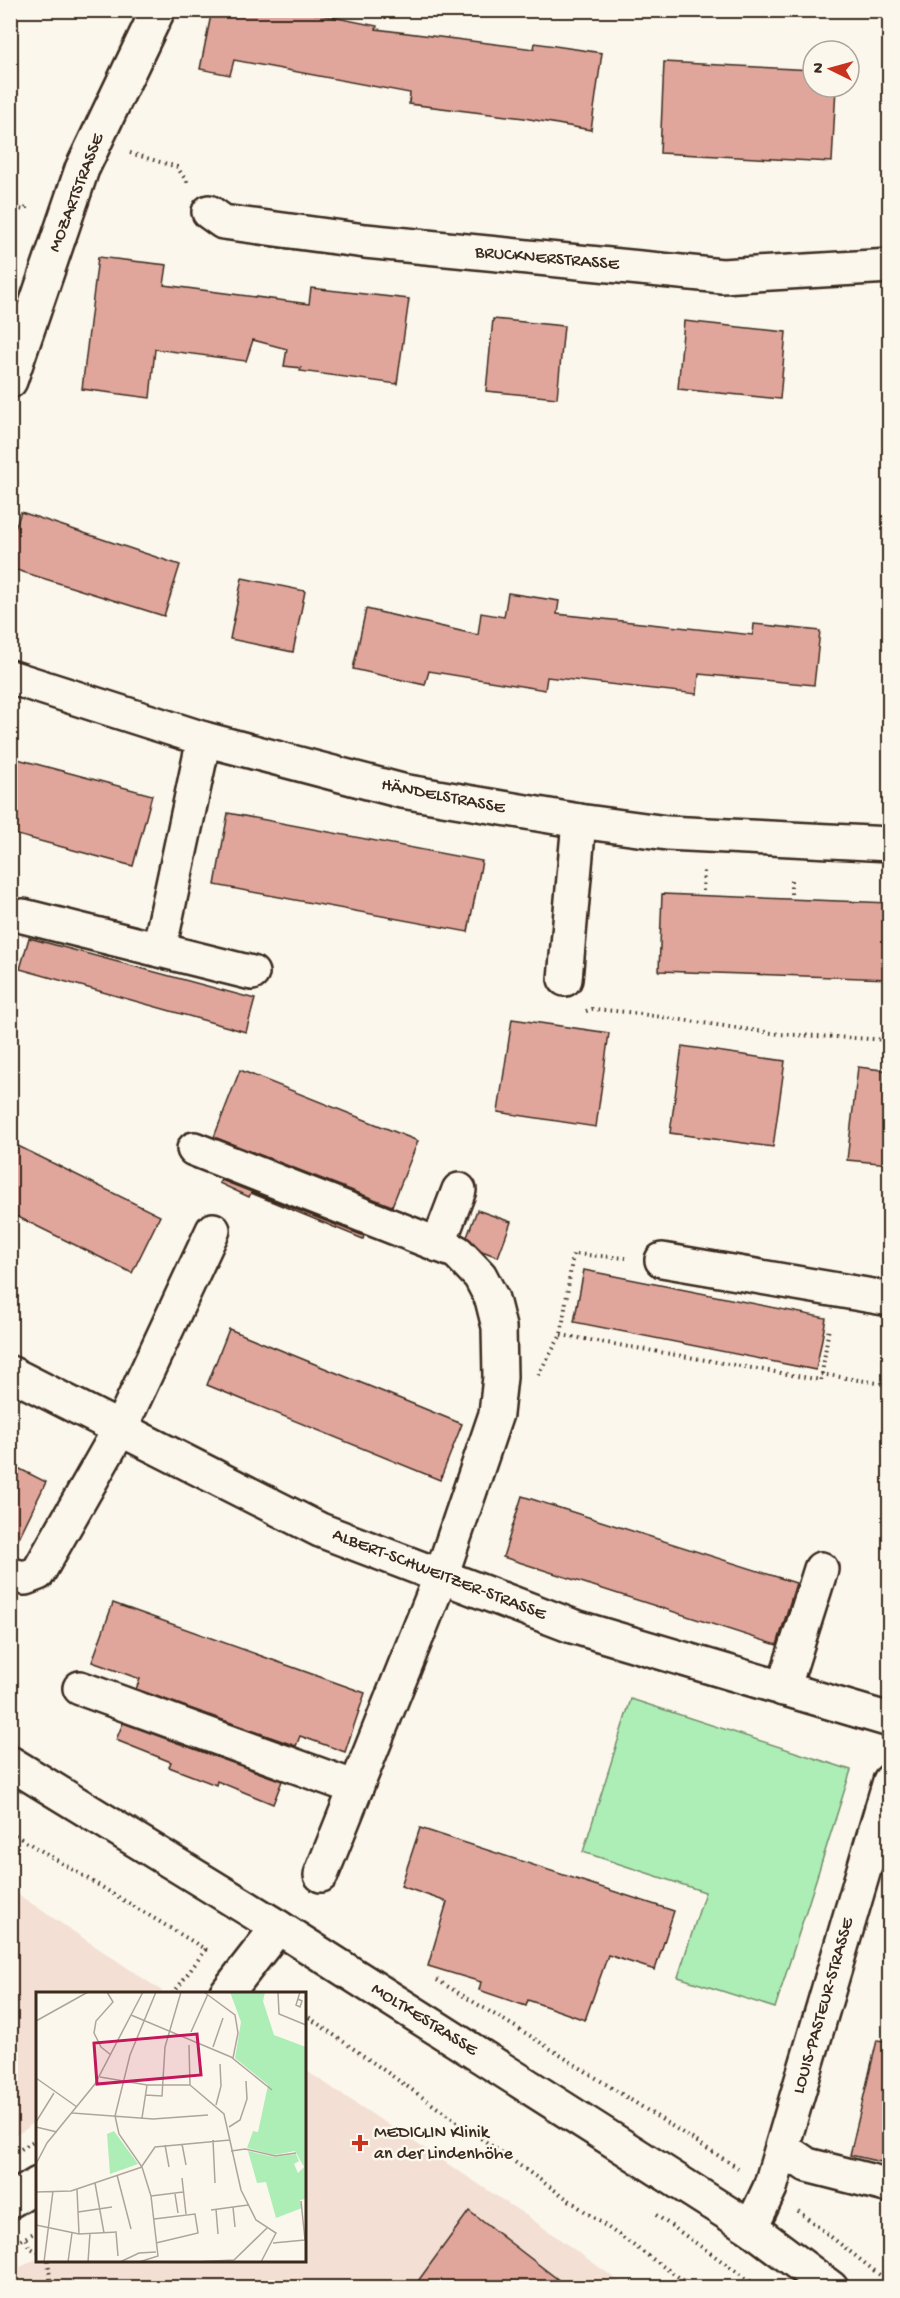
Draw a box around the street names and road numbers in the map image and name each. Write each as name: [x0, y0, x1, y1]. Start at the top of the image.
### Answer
street label: MOZARTSTRASSE: [45, 130, 110, 255]
street label: BRUCKNERSTRASSE: [473, 242, 621, 276]
street label: HÄNDELSTRASSE: [379, 775, 507, 819]
street label: ALBERT-SCHWEITZER-STRASSE: [329, 1525, 549, 1626]
street label: LOUIS-PASTEUR-STRASSE: [789, 1915, 859, 2096]
street label: MOLTKESTRASSE: [367, 1979, 482, 2061]

